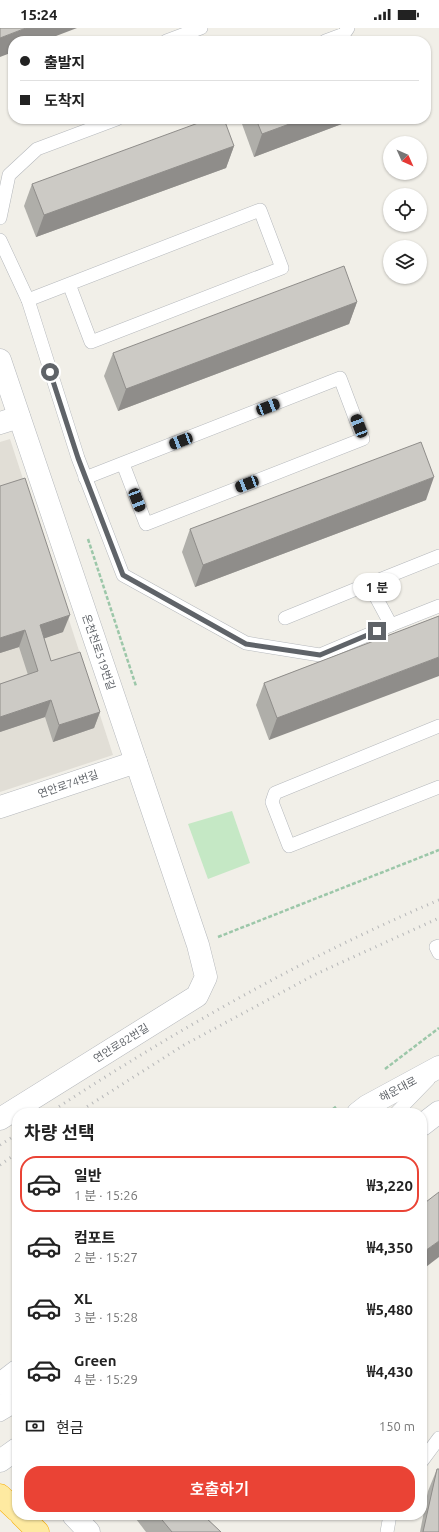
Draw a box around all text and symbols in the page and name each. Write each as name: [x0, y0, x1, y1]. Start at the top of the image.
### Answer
text: 15:24: [20, 6, 58, 23]
text: 출발지: [44, 54, 85, 71]
text: 도착지: [44, 92, 85, 109]
north arrow: [383, 136, 427, 180]
map controls: [383, 136, 427, 284]
button: locate: [383, 188, 427, 232]
button: layers: [383, 240, 427, 284]
route start: [41, 363, 59, 381]
car: [255, 397, 281, 417]
car: [349, 413, 369, 439]
car: [168, 431, 194, 451]
car: [234, 474, 260, 494]
car: [127, 487, 147, 513]
callout: 1 분: [353, 573, 401, 601]
text: 1 분: [366, 580, 388, 594]
street label: 온천천로519번길: [80, 613, 118, 691]
route end: [368, 622, 386, 640]
street label: 연안로74번길: [36, 768, 100, 800]
street label: 연안로82번길: [91, 1021, 151, 1065]
street label: 해운대로: [377, 1074, 419, 1104]
text: 차량 선택: [24, 1122, 95, 1142]
icon: car: [26, 1166, 62, 1202]
text: 일반: [74, 1167, 102, 1184]
text: ₩3,220: [367, 1177, 413, 1194]
text: 1 분 · 15:26: [74, 1188, 138, 1202]
icon: car: [26, 1228, 62, 1264]
text: 컴포트: [74, 1229, 115, 1246]
text: ₩4,350: [367, 1239, 413, 1256]
text: 2 분 · 15:27: [74, 1250, 138, 1264]
icon: car: [26, 1290, 62, 1326]
text: XL: [74, 1290, 92, 1307]
text: ₩5,480: [367, 1301, 413, 1318]
text: 3 분 · 15:28: [74, 1310, 138, 1324]
icon: car: [26, 1352, 62, 1388]
text: Green: [74, 1352, 116, 1369]
text: ₩4,430: [367, 1363, 413, 1380]
text: 4 분 · 15:29: [74, 1372, 138, 1386]
icon: cash: [24, 1415, 46, 1437]
text: 현금: [56, 1419, 84, 1436]
text: 150 m: [379, 1419, 415, 1433]
button: 호출하기: [24, 1466, 415, 1512]

